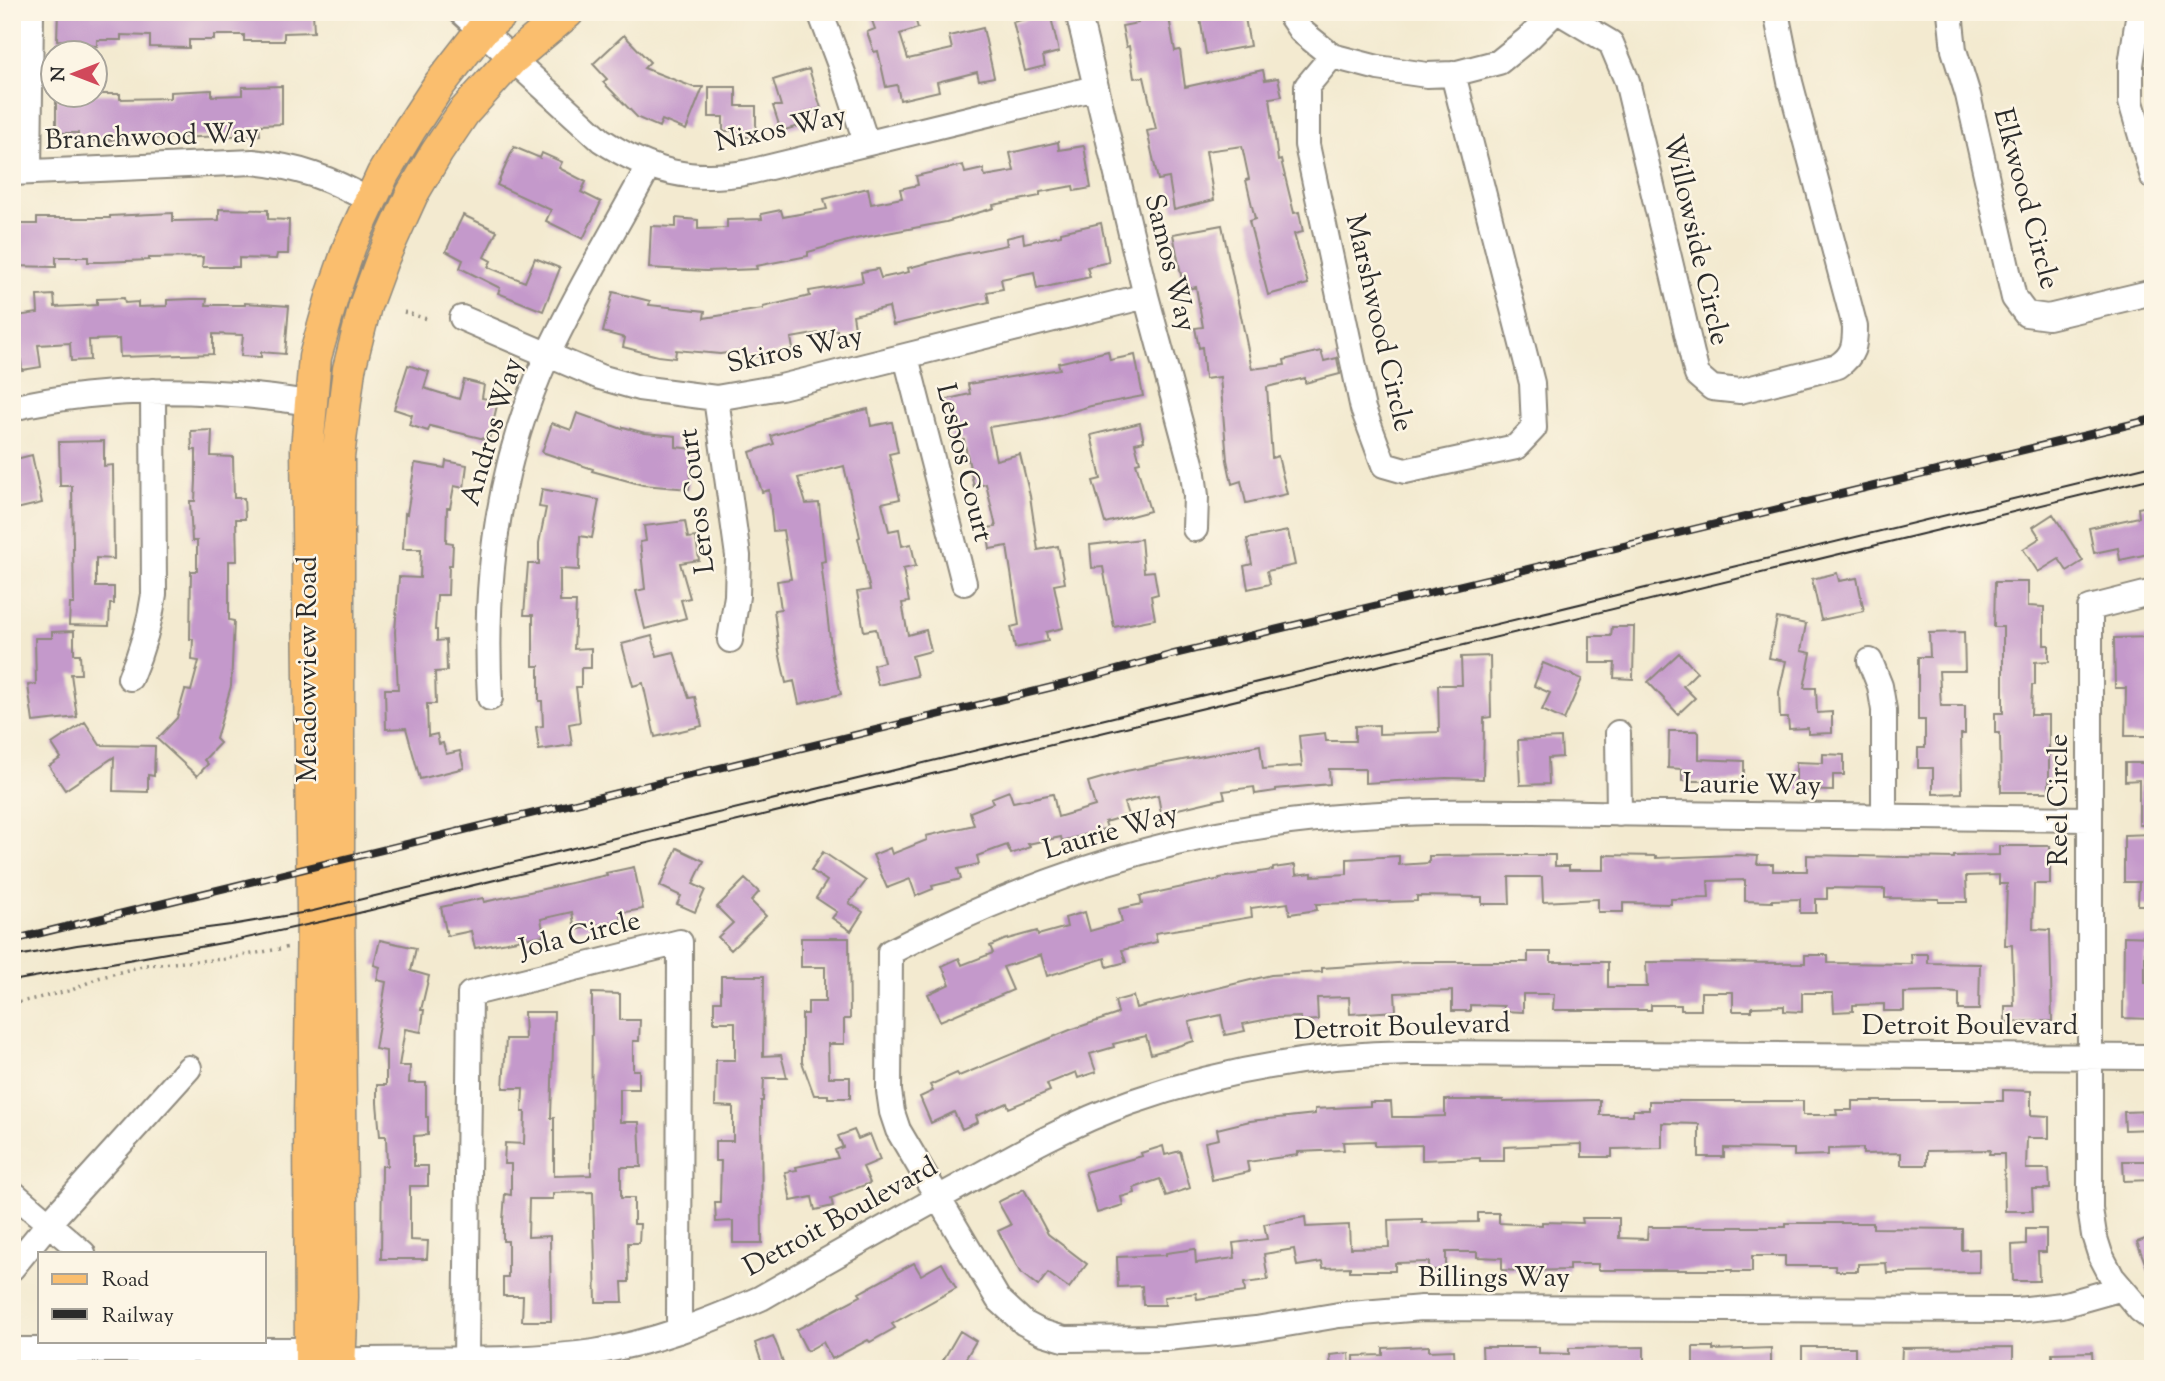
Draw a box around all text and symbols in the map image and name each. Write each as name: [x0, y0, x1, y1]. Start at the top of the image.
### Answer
north arrow: [38, 38, 108, 108]
text: N: [46, 66, 73, 82]
street label: Nixos Way: [712, 97, 850, 163]
street label: Elkwood Circle: [1982, 104, 2068, 294]
street label: Branchwood Way: [44, 114, 260, 162]
street label: Willowside Circle: [1651, 131, 1739, 349]
street label: Samos Way: [1133, 190, 1205, 336]
street label: Marshwood Circle: [1334, 210, 1422, 436]
street label: Skiros Way: [723, 317, 867, 385]
street label: Andros Way: [451, 353, 535, 511]
street label: Lesbos Court: [924, 380, 1002, 547]
street label: Leros Court: [669, 426, 727, 576]
street label: Meadowview Road: [289, 555, 329, 782]
street label: Reel Circle: [2040, 734, 2080, 866]
street label: Laurie Way: [1682, 765, 1822, 807]
street label: Laurie Way: [1039, 795, 1183, 871]
street label: Jola Circle: [513, 902, 645, 971]
street label: Detroit Boulevard: [1293, 1004, 1511, 1052]
street label: Detroit Boulevard: [1862, 1007, 2078, 1047]
street label: Detroit Boulevard: [737, 1148, 946, 1288]
legend: [38, 1252, 266, 1342]
street label: Billings Way: [1418, 1259, 1570, 1299]
text: Road: [102, 1266, 149, 1296]
text: Railway: [102, 1302, 174, 1332]

